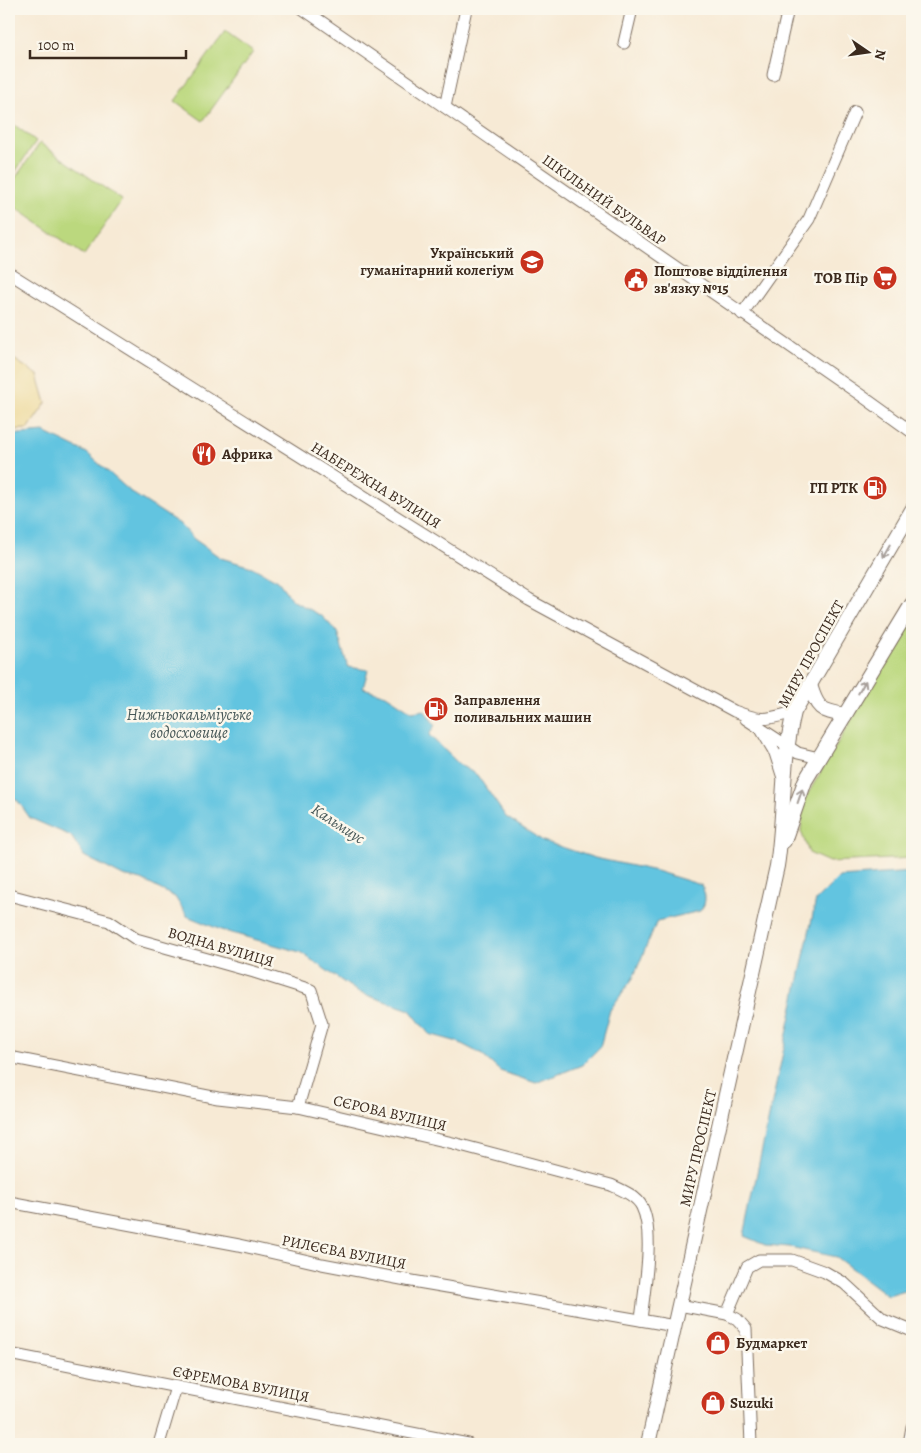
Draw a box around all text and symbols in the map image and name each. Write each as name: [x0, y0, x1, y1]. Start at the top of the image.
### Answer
scale bar: [30, 28, 186, 60]
north arrow: [844, 28, 894, 78]
text: 100 m: [38, 35, 75, 55]
text: N: [870, 48, 891, 62]
street label: ШКІЛЬНИЙ БУЛЬВАР: [538, 150, 670, 250]
place label: Український гуманітарний колегіум: [360, 243, 514, 280]
school or university icon: Український гуманітарний колегіум: [519, 249, 545, 275]
place label: Поштове відділення зв'язку №15: [654, 261, 788, 298]
supermarket icon: ТОВ Пір: [872, 265, 898, 291]
public building icon: Поштове відділення зв'язку №15: [623, 267, 649, 293]
place label: ТОВ Пір: [814, 268, 868, 288]
street label: НАБЕРЕЖНА ВУЛИЦЯ: [307, 437, 445, 533]
restaurant icon: Африка: [191, 441, 217, 467]
place label: Африка: [221, 444, 274, 464]
fuel station icon: ГП РТК: [862, 475, 888, 501]
place label: ГП РТК: [809, 478, 858, 498]
one-way arrow: [882, 544, 892, 558]
street label: МИРУ ПРОСПЕКТ: [773, 596, 849, 711]
one-way arrow: [857, 680, 867, 694]
place label: Заправлення поливальних машин: [454, 690, 592, 727]
fuel station icon: Заправлення поливальних машин: [423, 696, 449, 722]
water label: Нижньокальміуське водосховище: [126, 704, 252, 744]
one-way arrow: [795, 788, 805, 804]
water label: Кальмиус: [307, 799, 369, 850]
street label: ВОДНА ВУЛИЦЯ: [166, 922, 276, 972]
street label: МИРУ ПРОСПЕКТ: [675, 1087, 721, 1209]
street label: СЄРОВА ВУЛИЦЯ: [331, 1090, 449, 1136]
street label: РИЛЄЄВА ВУЛИЦЯ: [280, 1230, 408, 1274]
shop icon: Будмаркет: [705, 1330, 731, 1356]
place label: Будмаркет: [736, 1333, 807, 1353]
street label: ЄФРЕМОВА ВУЛИЦЯ: [171, 1361, 311, 1407]
shop icon: Suzuki: [700, 1390, 726, 1416]
place label: Suzuki: [730, 1393, 774, 1413]

